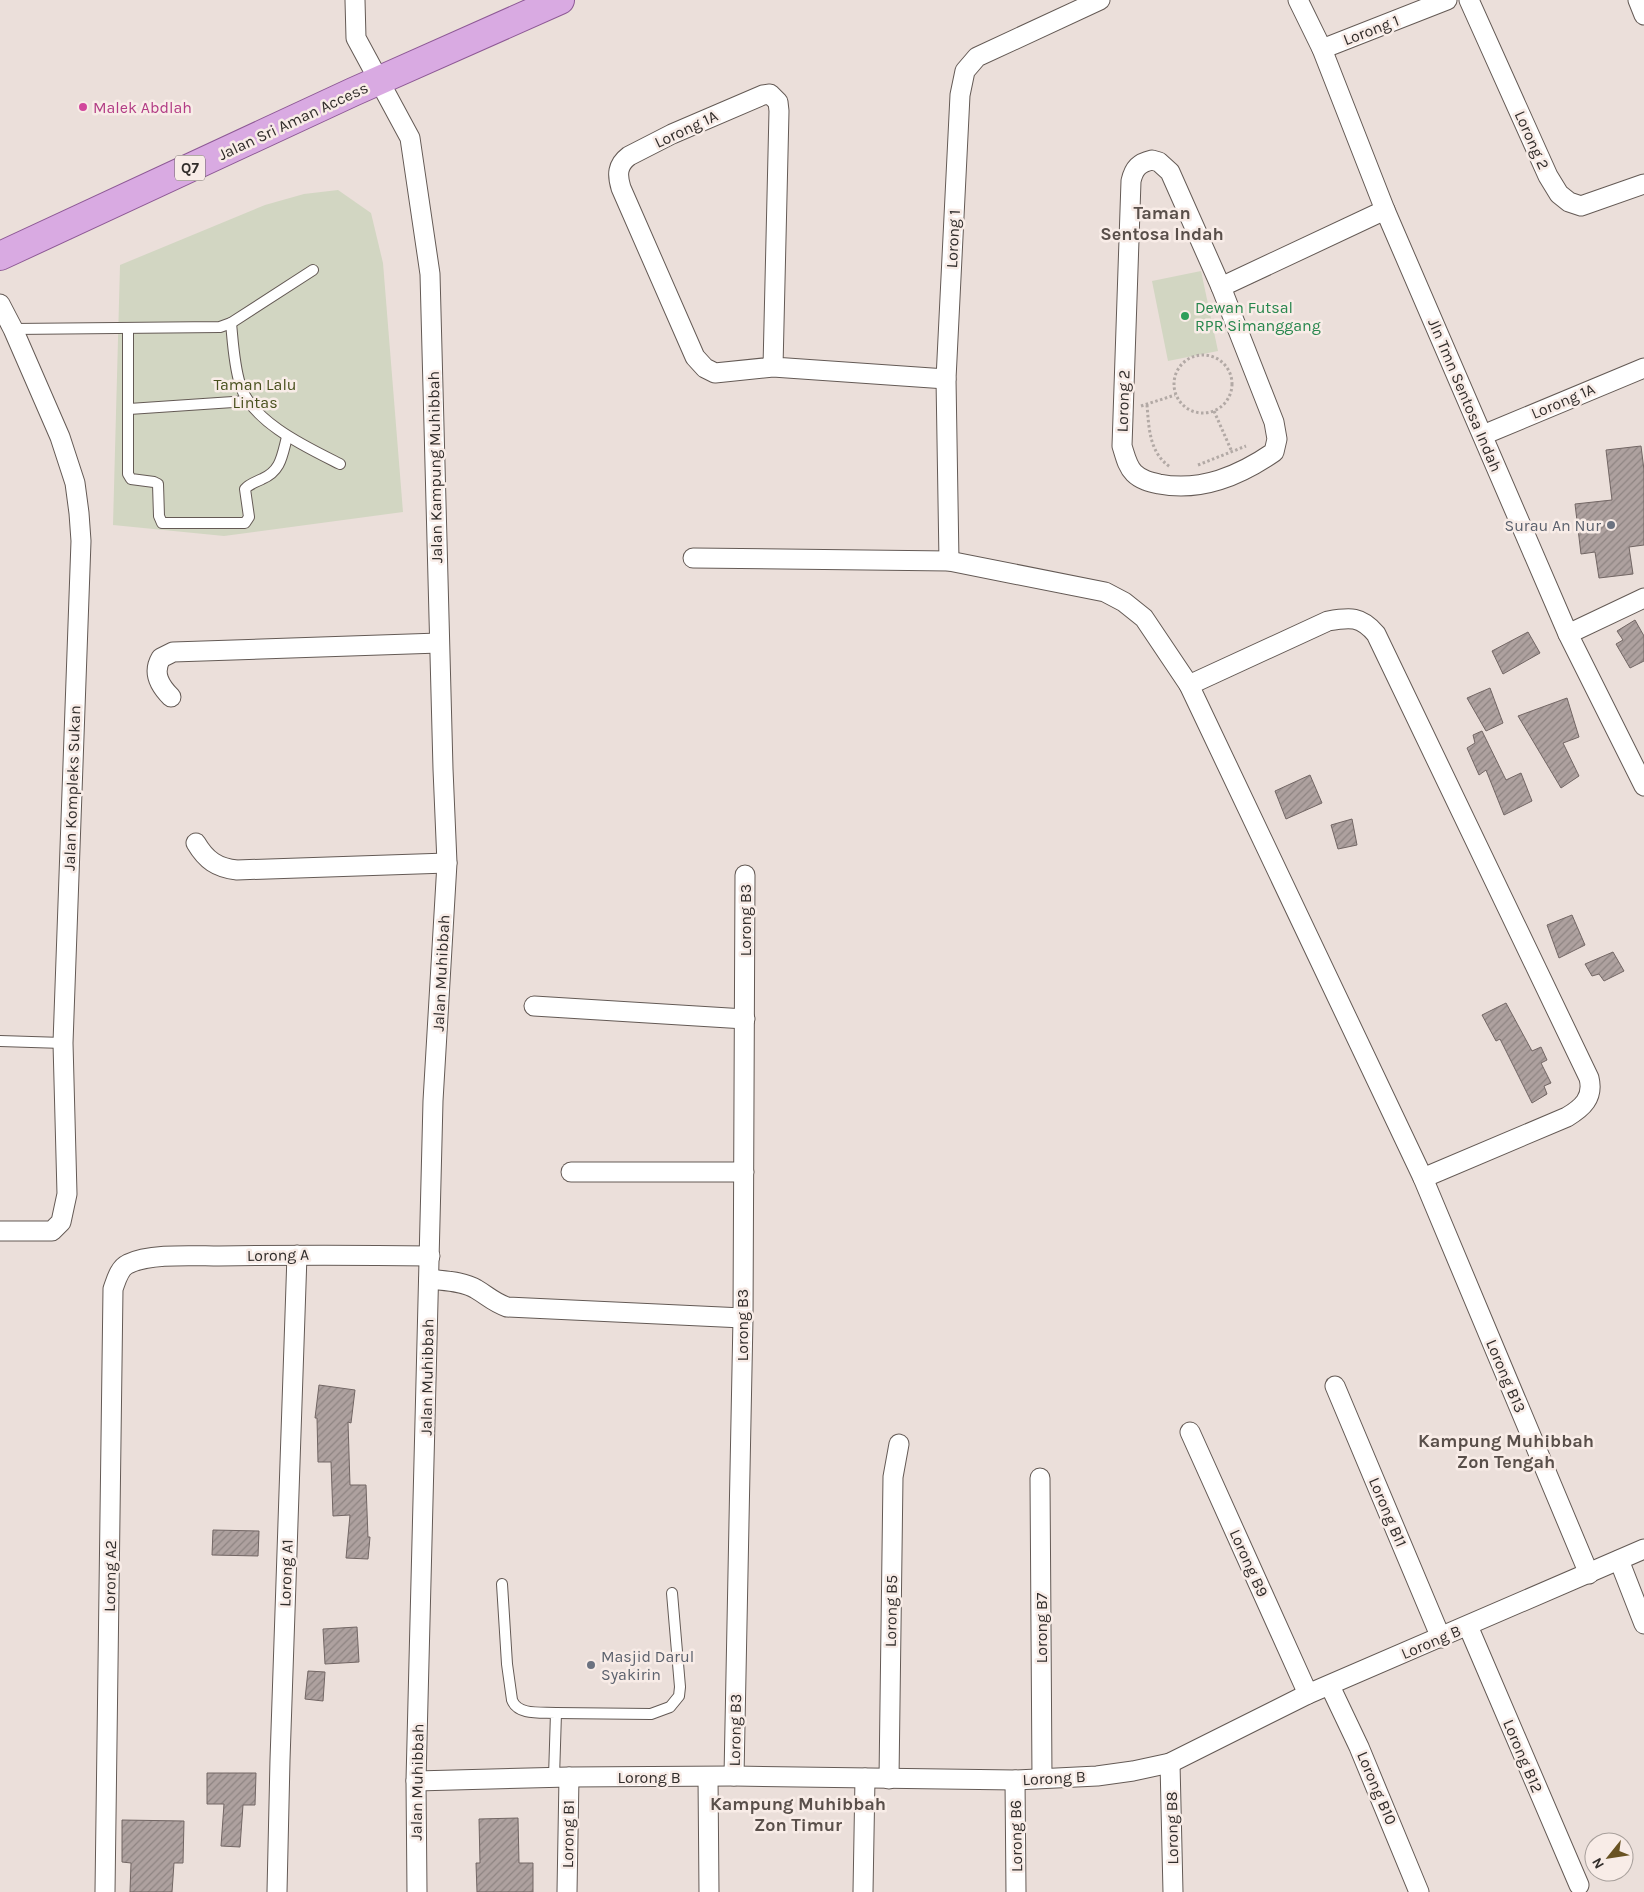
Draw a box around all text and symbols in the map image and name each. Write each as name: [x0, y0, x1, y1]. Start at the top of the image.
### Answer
street label: Lorong 1: [1340, 11, 1402, 49]
street label: Jalan Sri Aman Access: [215, 78, 371, 164]
place label: Malek Abdlah: [93, 98, 192, 117]
marker: Malek Abdlah: [77, 101, 89, 113]
street label: Lorong 1A: [651, 106, 721, 152]
street label: Lorong 2: [1511, 108, 1553, 172]
road number: Q7: [175, 156, 205, 180]
district label: Taman Sentosa Indah: [1100, 202, 1224, 245]
street label: Lorong 1: [942, 209, 964, 269]
place label: Dewan Futsal RPR Simanggang: [1195, 298, 1321, 335]
marker: Dewan Futsal RPR Simanggang: [1179, 310, 1191, 322]
street label: Jln Tmn Sentosa Indah: [1424, 315, 1506, 475]
street label: Lorong 2: [1112, 369, 1134, 433]
street label: Jalan Kampung Muhibbah: [424, 371, 446, 563]
park label: Taman Lalu Lintas: [213, 375, 297, 412]
street label: Lorong 1A: [1528, 379, 1598, 423]
place label: Surau An Nur: [1504, 516, 1601, 535]
marker: Surau An Nur: [1605, 519, 1617, 531]
street label: Jalan Kompleks Sukan: [60, 705, 84, 871]
street label: Lorong B3: [736, 884, 755, 956]
street label: Jalan Muhibbah: [428, 914, 454, 1032]
street label: Lorong A: [247, 1245, 309, 1265]
street label: Lorong B3: [733, 1289, 752, 1361]
street label: Jalan Muhibbah: [416, 1318, 438, 1436]
street label: Lorong B13: [1482, 1336, 1530, 1416]
district label: Kampung Muhibbah Zon Tengah: [1418, 1430, 1594, 1473]
street label: Lorong B11: [1365, 1474, 1411, 1550]
street label: Lorong B9: [1226, 1526, 1272, 1600]
street label: Lorong A1: [275, 1539, 297, 1607]
street label: Lorong A2: [100, 1540, 120, 1612]
street label: Lorong B5: [881, 1575, 901, 1647]
street label: Lorong B7: [1032, 1592, 1051, 1663]
street label: Lorong B: [1398, 1621, 1464, 1663]
place label: Masjid Darul Syakirin: [601, 1647, 694, 1684]
marker: Masjid Darul Syakirin: [585, 1659, 597, 1671]
street label: Lorong B3: [725, 1694, 745, 1766]
street label: Lorong B12: [1499, 1717, 1547, 1795]
street label: Jalan Muhibbah: [406, 1723, 428, 1841]
street label: Lorong B10: [1353, 1748, 1401, 1828]
street label: Lorong B: [1022, 1767, 1086, 1789]
street label: Lorong B: [617, 1768, 681, 1787]
street label: Lorong B8: [1162, 1791, 1182, 1865]
district label: Kampung Muhibbah Zon Timur: [710, 1793, 886, 1836]
street label: Lorong B1: [558, 1800, 578, 1868]
street label: Lorong B6: [1006, 1800, 1026, 1872]
north arrow: [1584, 1832, 1634, 1882]
text: N: [1588, 1855, 1608, 1872]

